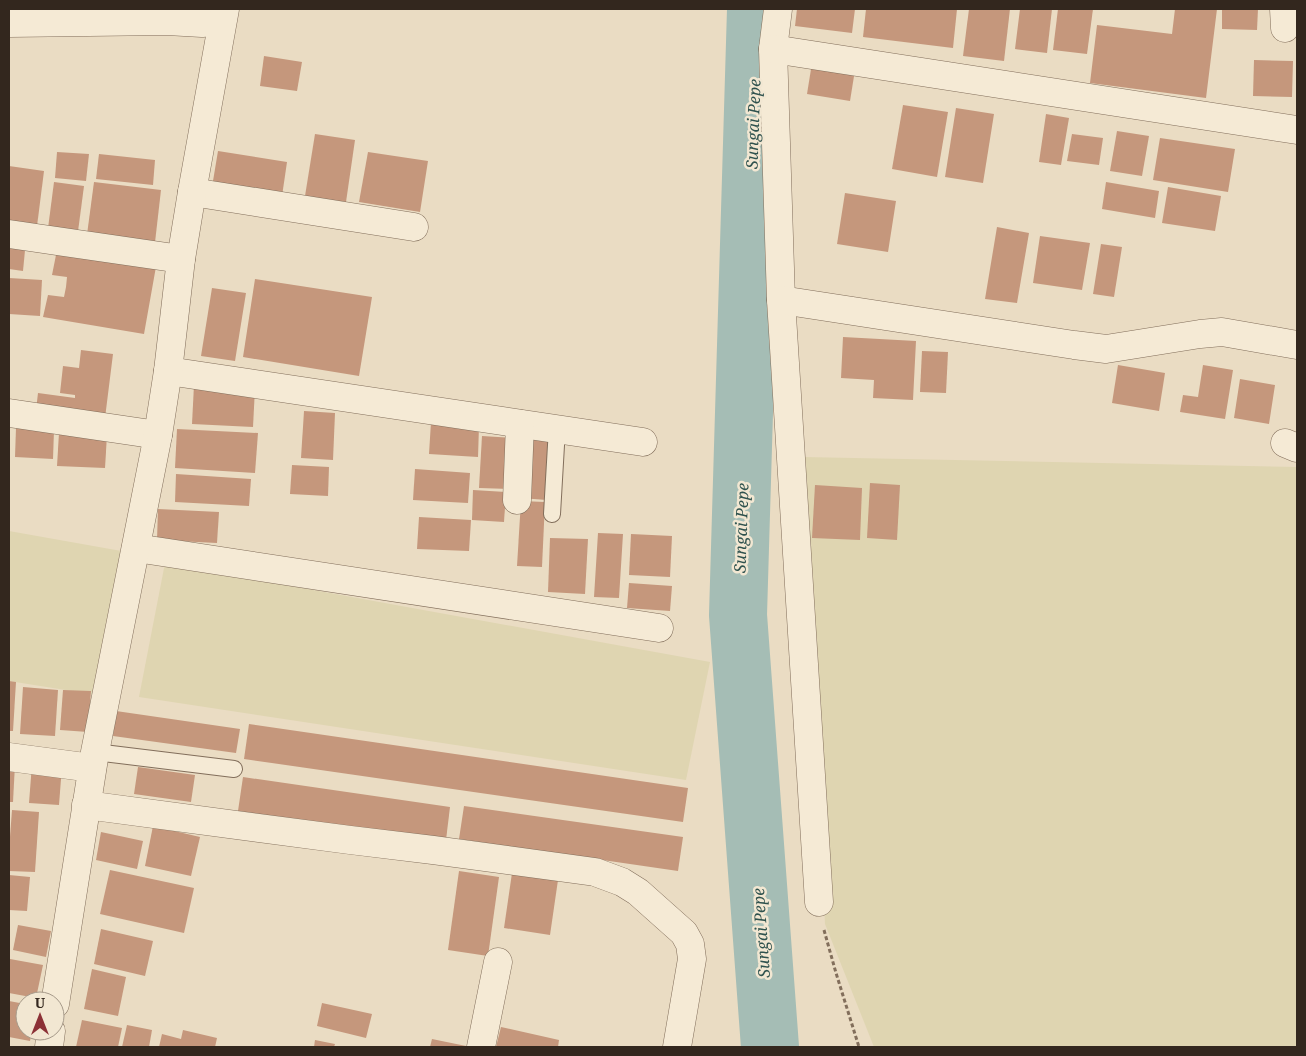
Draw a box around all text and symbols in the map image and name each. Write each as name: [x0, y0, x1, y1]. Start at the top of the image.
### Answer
water label: Sungai Pepe: [740, 79, 766, 169]
water label: Sungai Pepe: [728, 483, 754, 573]
water label: Sungai Pepe: [747, 887, 775, 979]
north arrow: [15, 991, 65, 1041]
text: U: [35, 993, 46, 1012]

